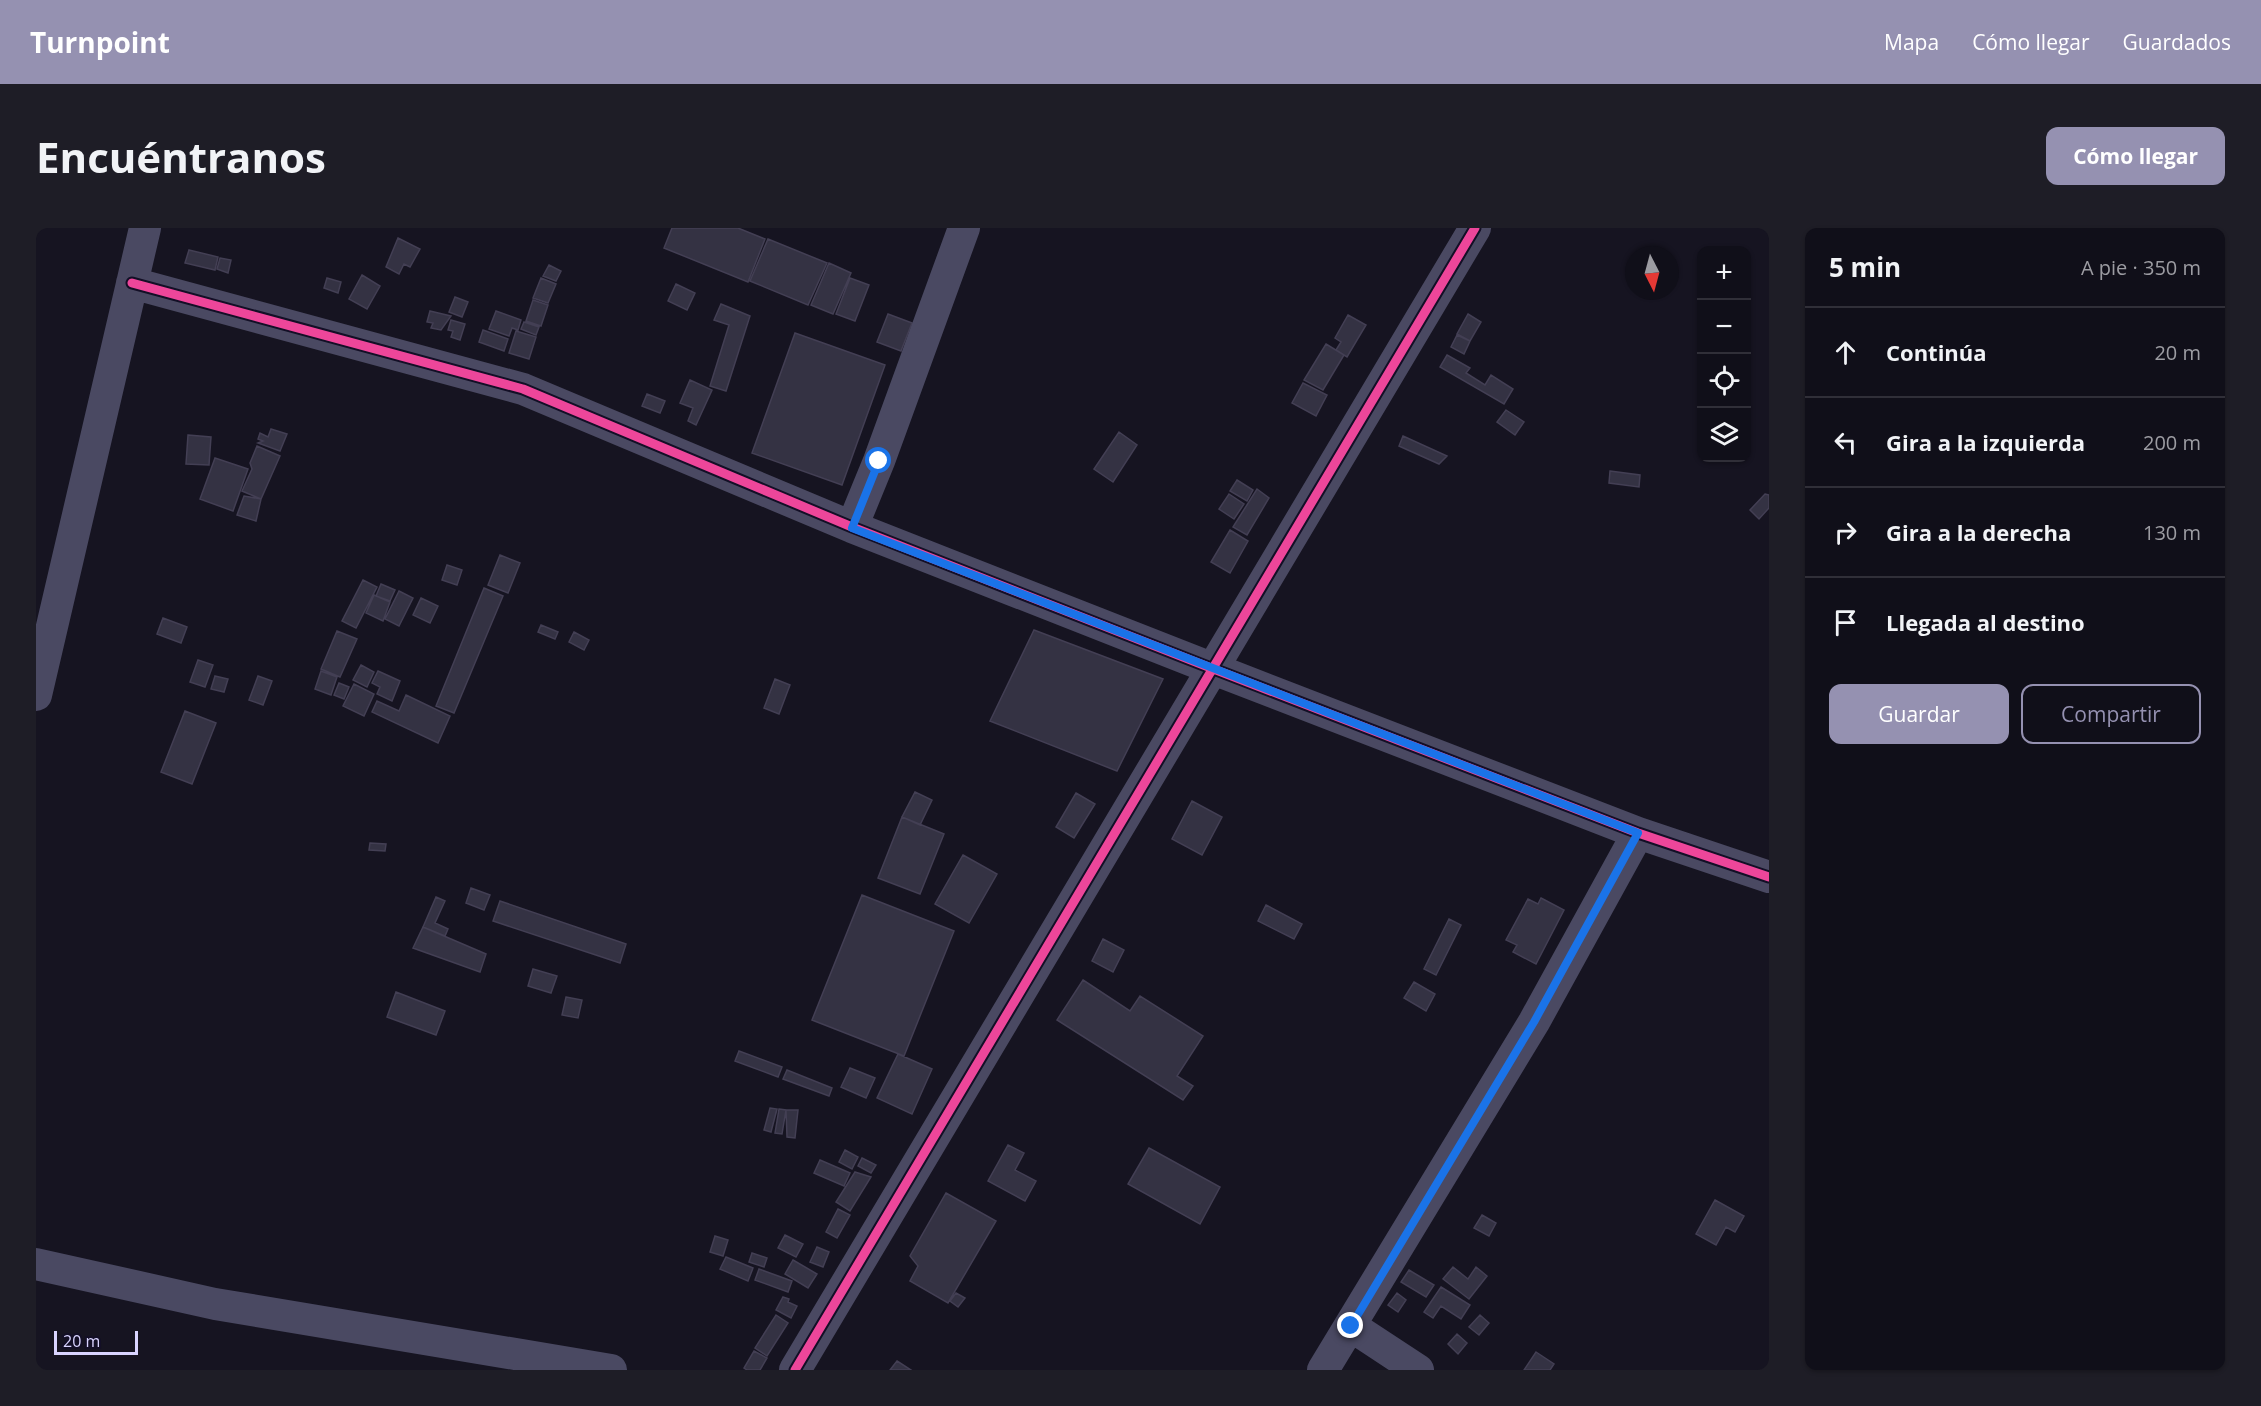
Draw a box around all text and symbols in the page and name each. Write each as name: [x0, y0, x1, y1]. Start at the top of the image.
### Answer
text: Turnpoint: [30, 23, 170, 61]
text: Mapa: [1884, 28, 1939, 56]
text: Cómo llegar: [1972, 28, 2090, 56]
text: Guardados: [2123, 28, 2231, 56]
button: Cómo llegar: [2046, 127, 2225, 185]
text: Encuéntranos: [36, 128, 326, 185]
north arrow: [1625, 246, 1679, 300]
map controls: [1697, 246, 1751, 462]
button: +: [1697, 246, 1751, 300]
text: 5 min: [1829, 249, 1901, 285]
text: A pie · 350 m: [2081, 254, 2201, 281]
button: −: [1697, 300, 1751, 354]
icon: ahead: [1829, 336, 1862, 369]
text: Continúa: [1886, 337, 1987, 367]
text: 20 m: [2154, 339, 2201, 366]
button: locate: [1697, 354, 1751, 408]
button: layers: [1697, 408, 1751, 462]
icon: left: [1829, 426, 1862, 459]
text: Gira a la izquierda: [1886, 427, 2085, 457]
text: 200 m: [2143, 429, 2201, 456]
route start: [865, 447, 891, 473]
icon: right: [1829, 516, 1862, 549]
text: Gira a la derecha: [1886, 517, 2071, 547]
text: 130 m: [2143, 519, 2201, 546]
icon: arrive: [1829, 606, 1862, 639]
text: Llegada al destino: [1886, 607, 2085, 637]
button: Guardar: [1829, 684, 2009, 744]
button: Compartir: [2021, 684, 2201, 744]
route end: [1337, 1312, 1363, 1338]
scale bar: [54, 1328, 138, 1356]
text: 20 m: [63, 1330, 100, 1352]

